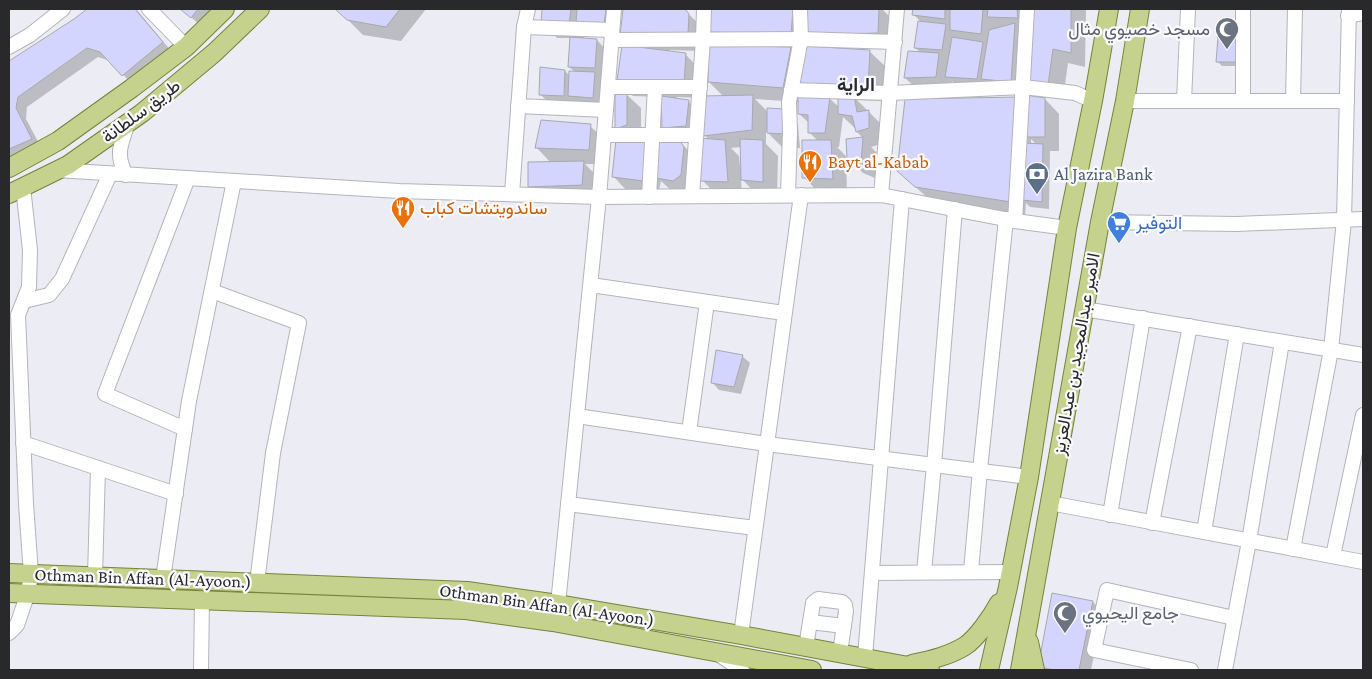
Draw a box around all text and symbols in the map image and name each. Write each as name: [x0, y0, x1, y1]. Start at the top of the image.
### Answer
mosque icon: مسجد خصيوي مثال: [1214, 16, 1240, 50]
place label: مسجد خصيوي مثال: [1068, 19, 1210, 44]
district label: الراية: [837, 74, 875, 97]
street label: طريق سلطانة: [98, 75, 185, 148]
restaurant icon: Bayt al-Kabab: [797, 149, 823, 183]
place label: Bayt al-Kabab: [828, 152, 929, 172]
bank icon: Al Jazira Bank: [1024, 161, 1050, 195]
place label: Al Jazira Bank: [1054, 164, 1153, 184]
restaurant icon: ساندويتشات كباب: [390, 195, 416, 229]
place label: ساندويتشات كباب: [420, 198, 547, 219]
supermarket icon: التوفير: [1106, 210, 1132, 244]
place label: التوفير: [1135, 213, 1182, 234]
street label: الامير عبدالمجيد بن عبدالعزيز: [1048, 251, 1105, 458]
street label: Othman Bin Affan (Al-Ayoon.): [34, 564, 252, 593]
street label: Othman Bin Affan (Al-Ayoon.): [438, 580, 656, 631]
mosque icon: جامع اليحيوي: [1052, 600, 1078, 634]
place label: جامع اليحيوي: [1082, 603, 1179, 628]

